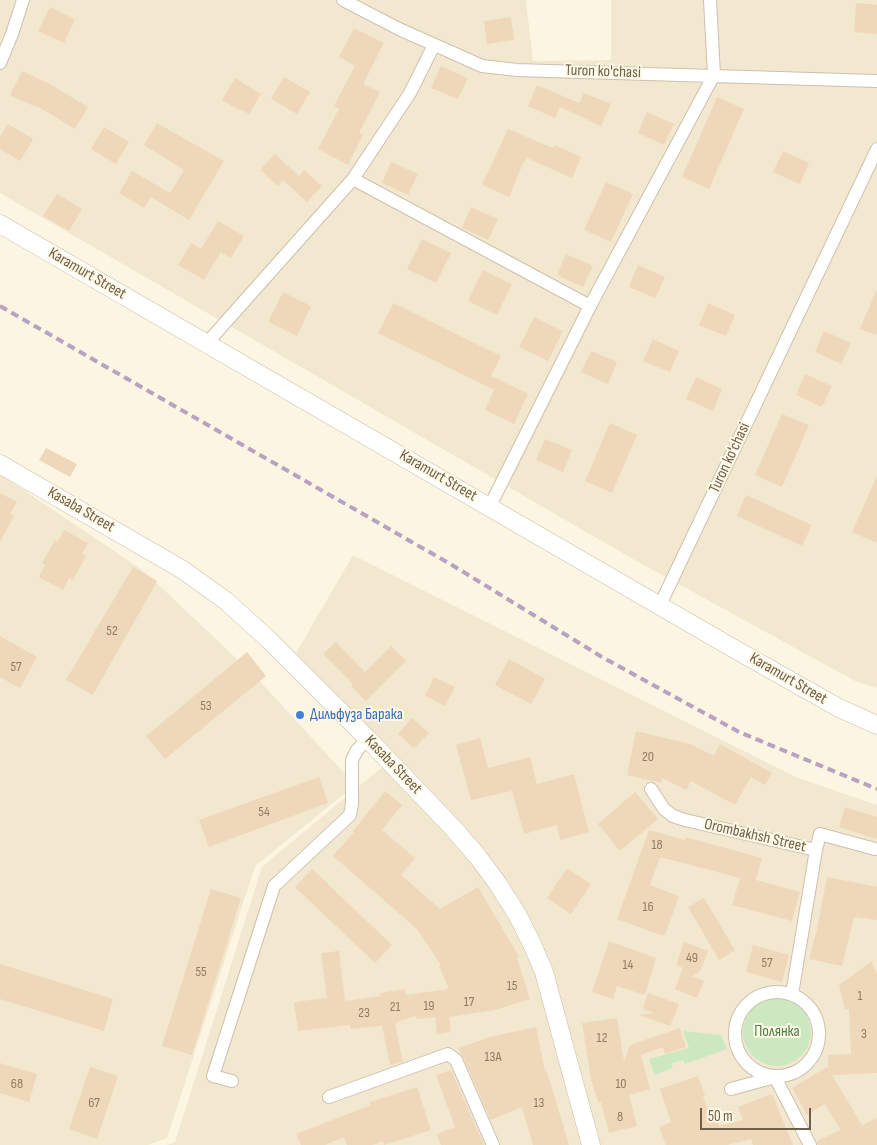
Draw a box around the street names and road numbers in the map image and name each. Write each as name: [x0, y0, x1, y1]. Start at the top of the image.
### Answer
street label: Turon ko'chasi: [565, 61, 641, 83]
street label: Karamurt Street: [45, 244, 129, 304]
street label: Turon ko'chasi: [705, 420, 755, 496]
street label: Karamurt Street: [396, 446, 480, 506]
street label: Kasaba Street: [44, 483, 118, 537]
street label: Karamurt Street: [746, 649, 830, 709]
street label: Kasaba Street: [360, 732, 426, 798]
street label: Orombakhsh Street: [702, 815, 808, 857]

